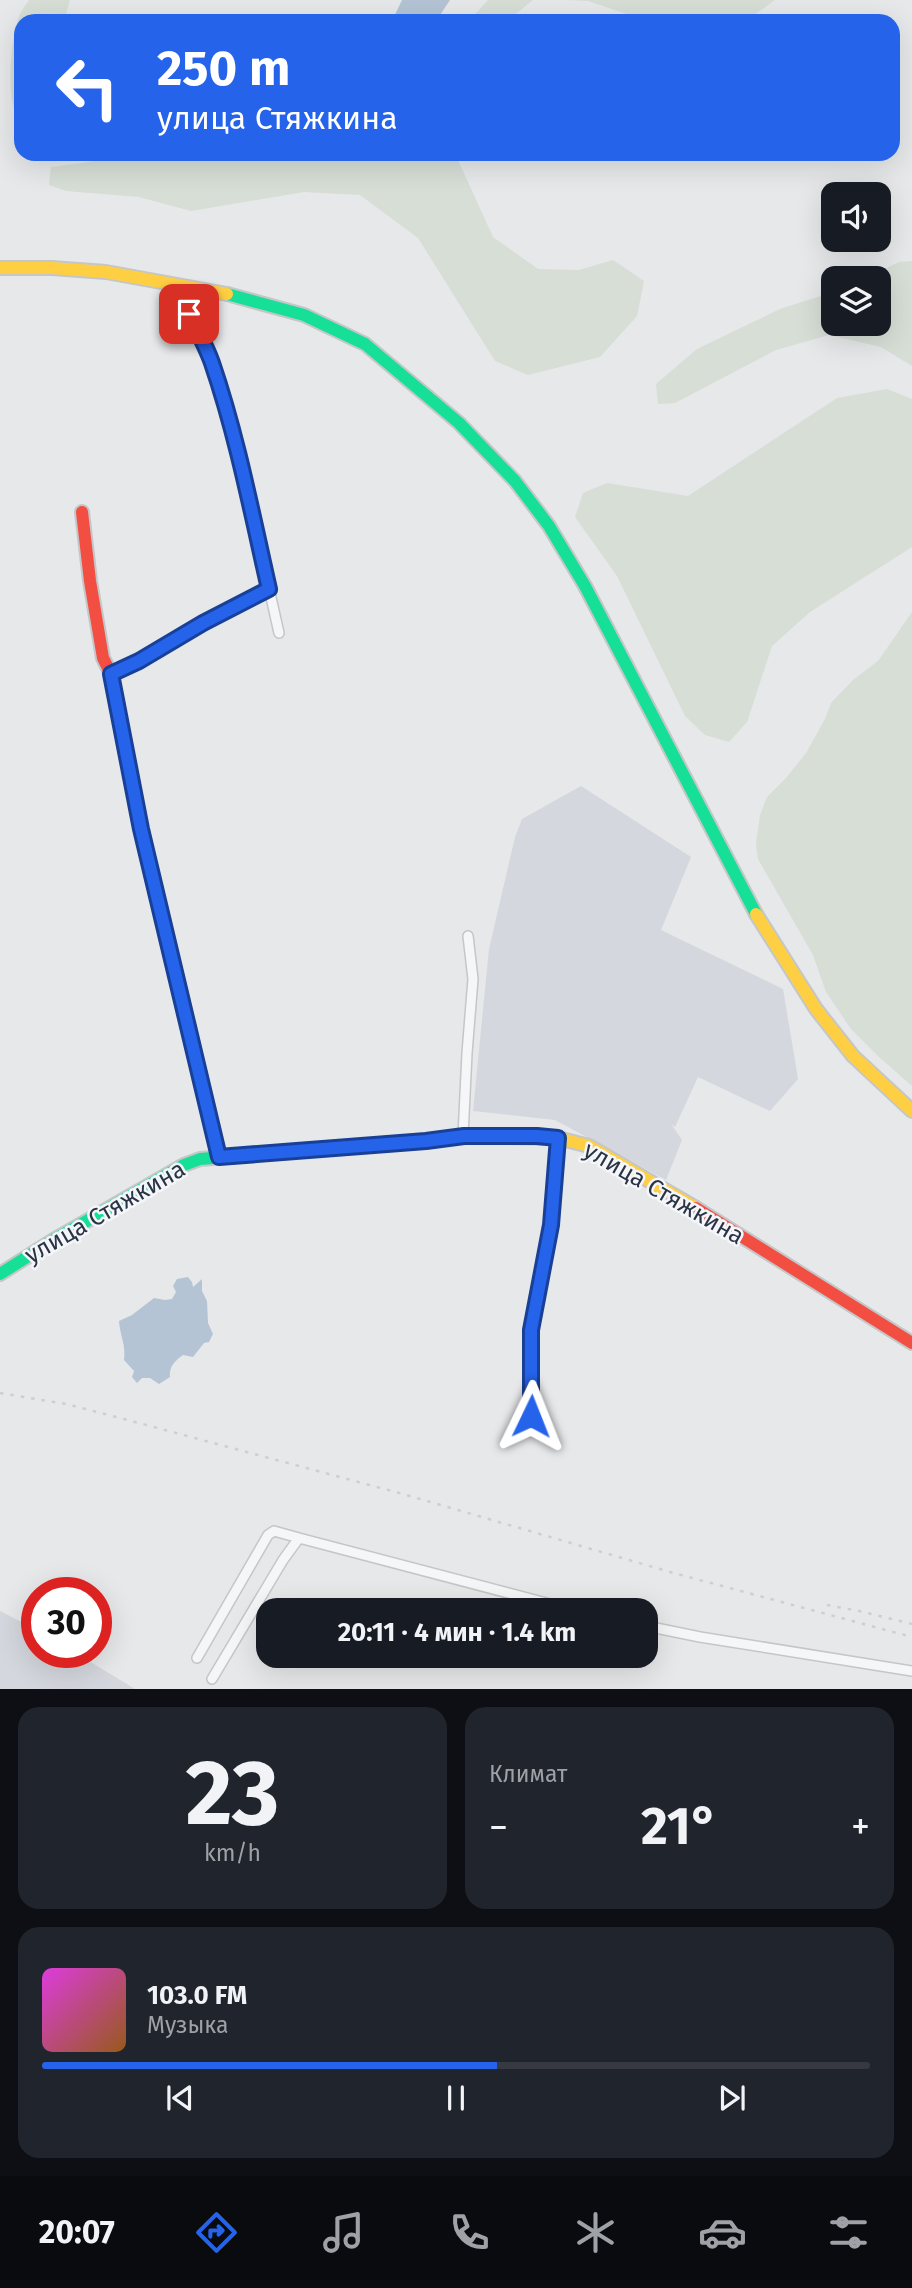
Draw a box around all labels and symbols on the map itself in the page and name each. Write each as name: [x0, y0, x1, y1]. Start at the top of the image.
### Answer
pin: [159, 284, 219, 344]
street label: улица Стяжкина: [579, 1136, 749, 1250]
street label: улица Стяжкина: [20, 1155, 190, 1269]
position arrow: [494, 1379, 568, 1453]
speed limit sign: 30: [21, 1577, 112, 1668]

